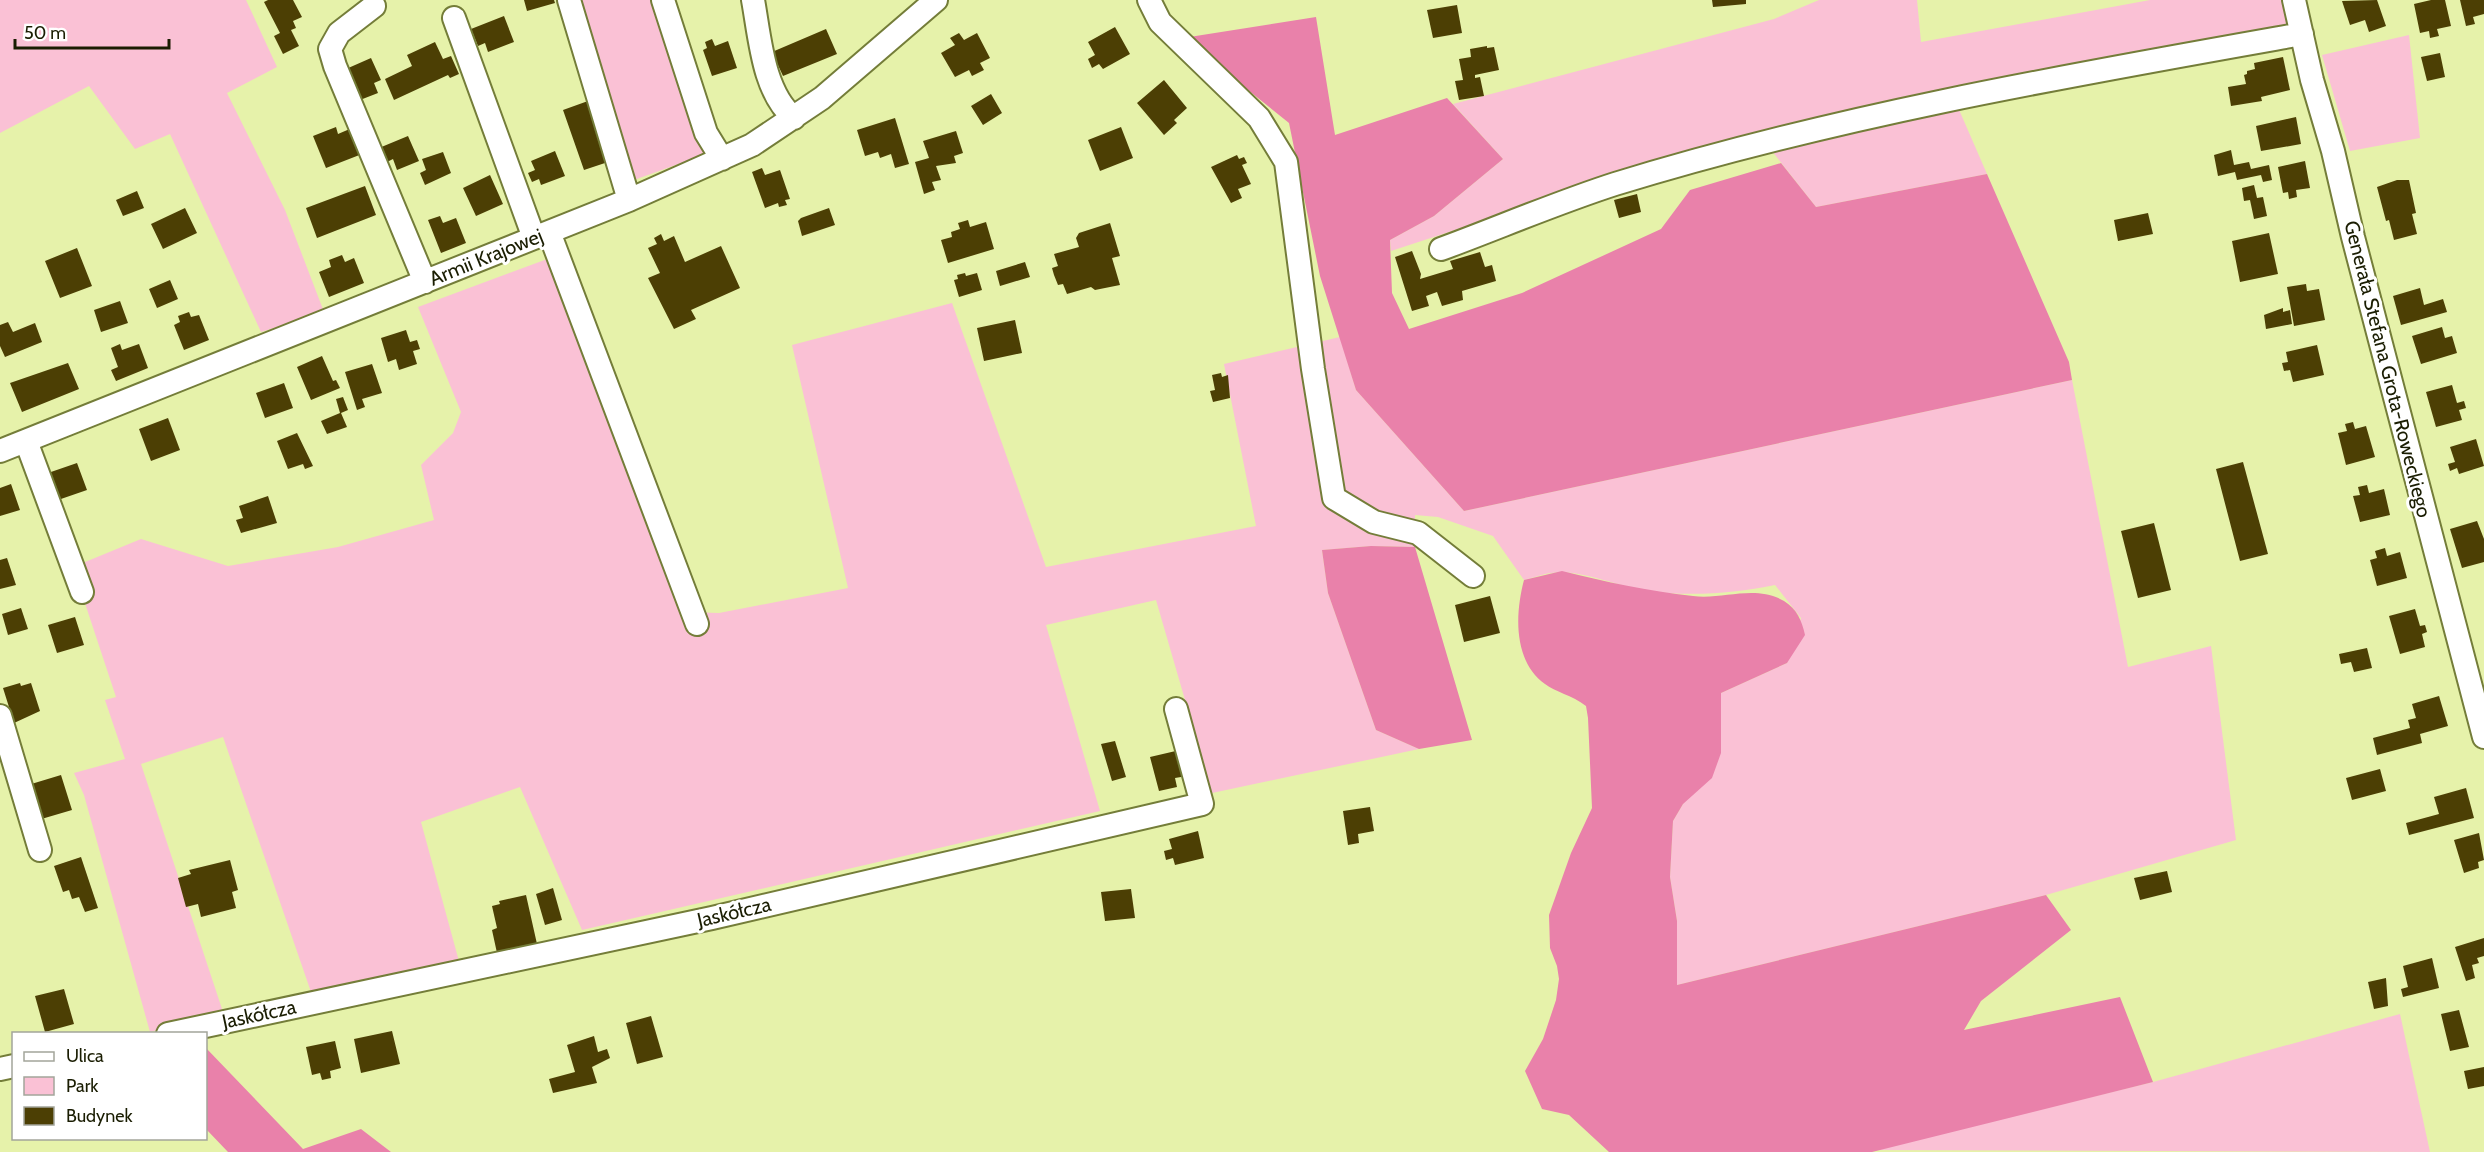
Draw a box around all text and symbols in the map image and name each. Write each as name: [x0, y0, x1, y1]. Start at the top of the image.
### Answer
scale bar: [15, 12, 170, 50]
text: 50 m: [24, 22, 66, 44]
street label: Generała Stefana Grota-Roweckiego: [2339, 218, 2437, 520]
street label: Armii Krajowej: [426, 223, 546, 291]
street label: Jaskółcza: [694, 892, 774, 932]
street label: Jaskółcza: [219, 994, 299, 1034]
legend: [12, 1032, 207, 1140]
text: Ulica: [66, 1045, 104, 1067]
text: Park: [66, 1075, 99, 1097]
text: Budynek: [66, 1105, 133, 1127]

